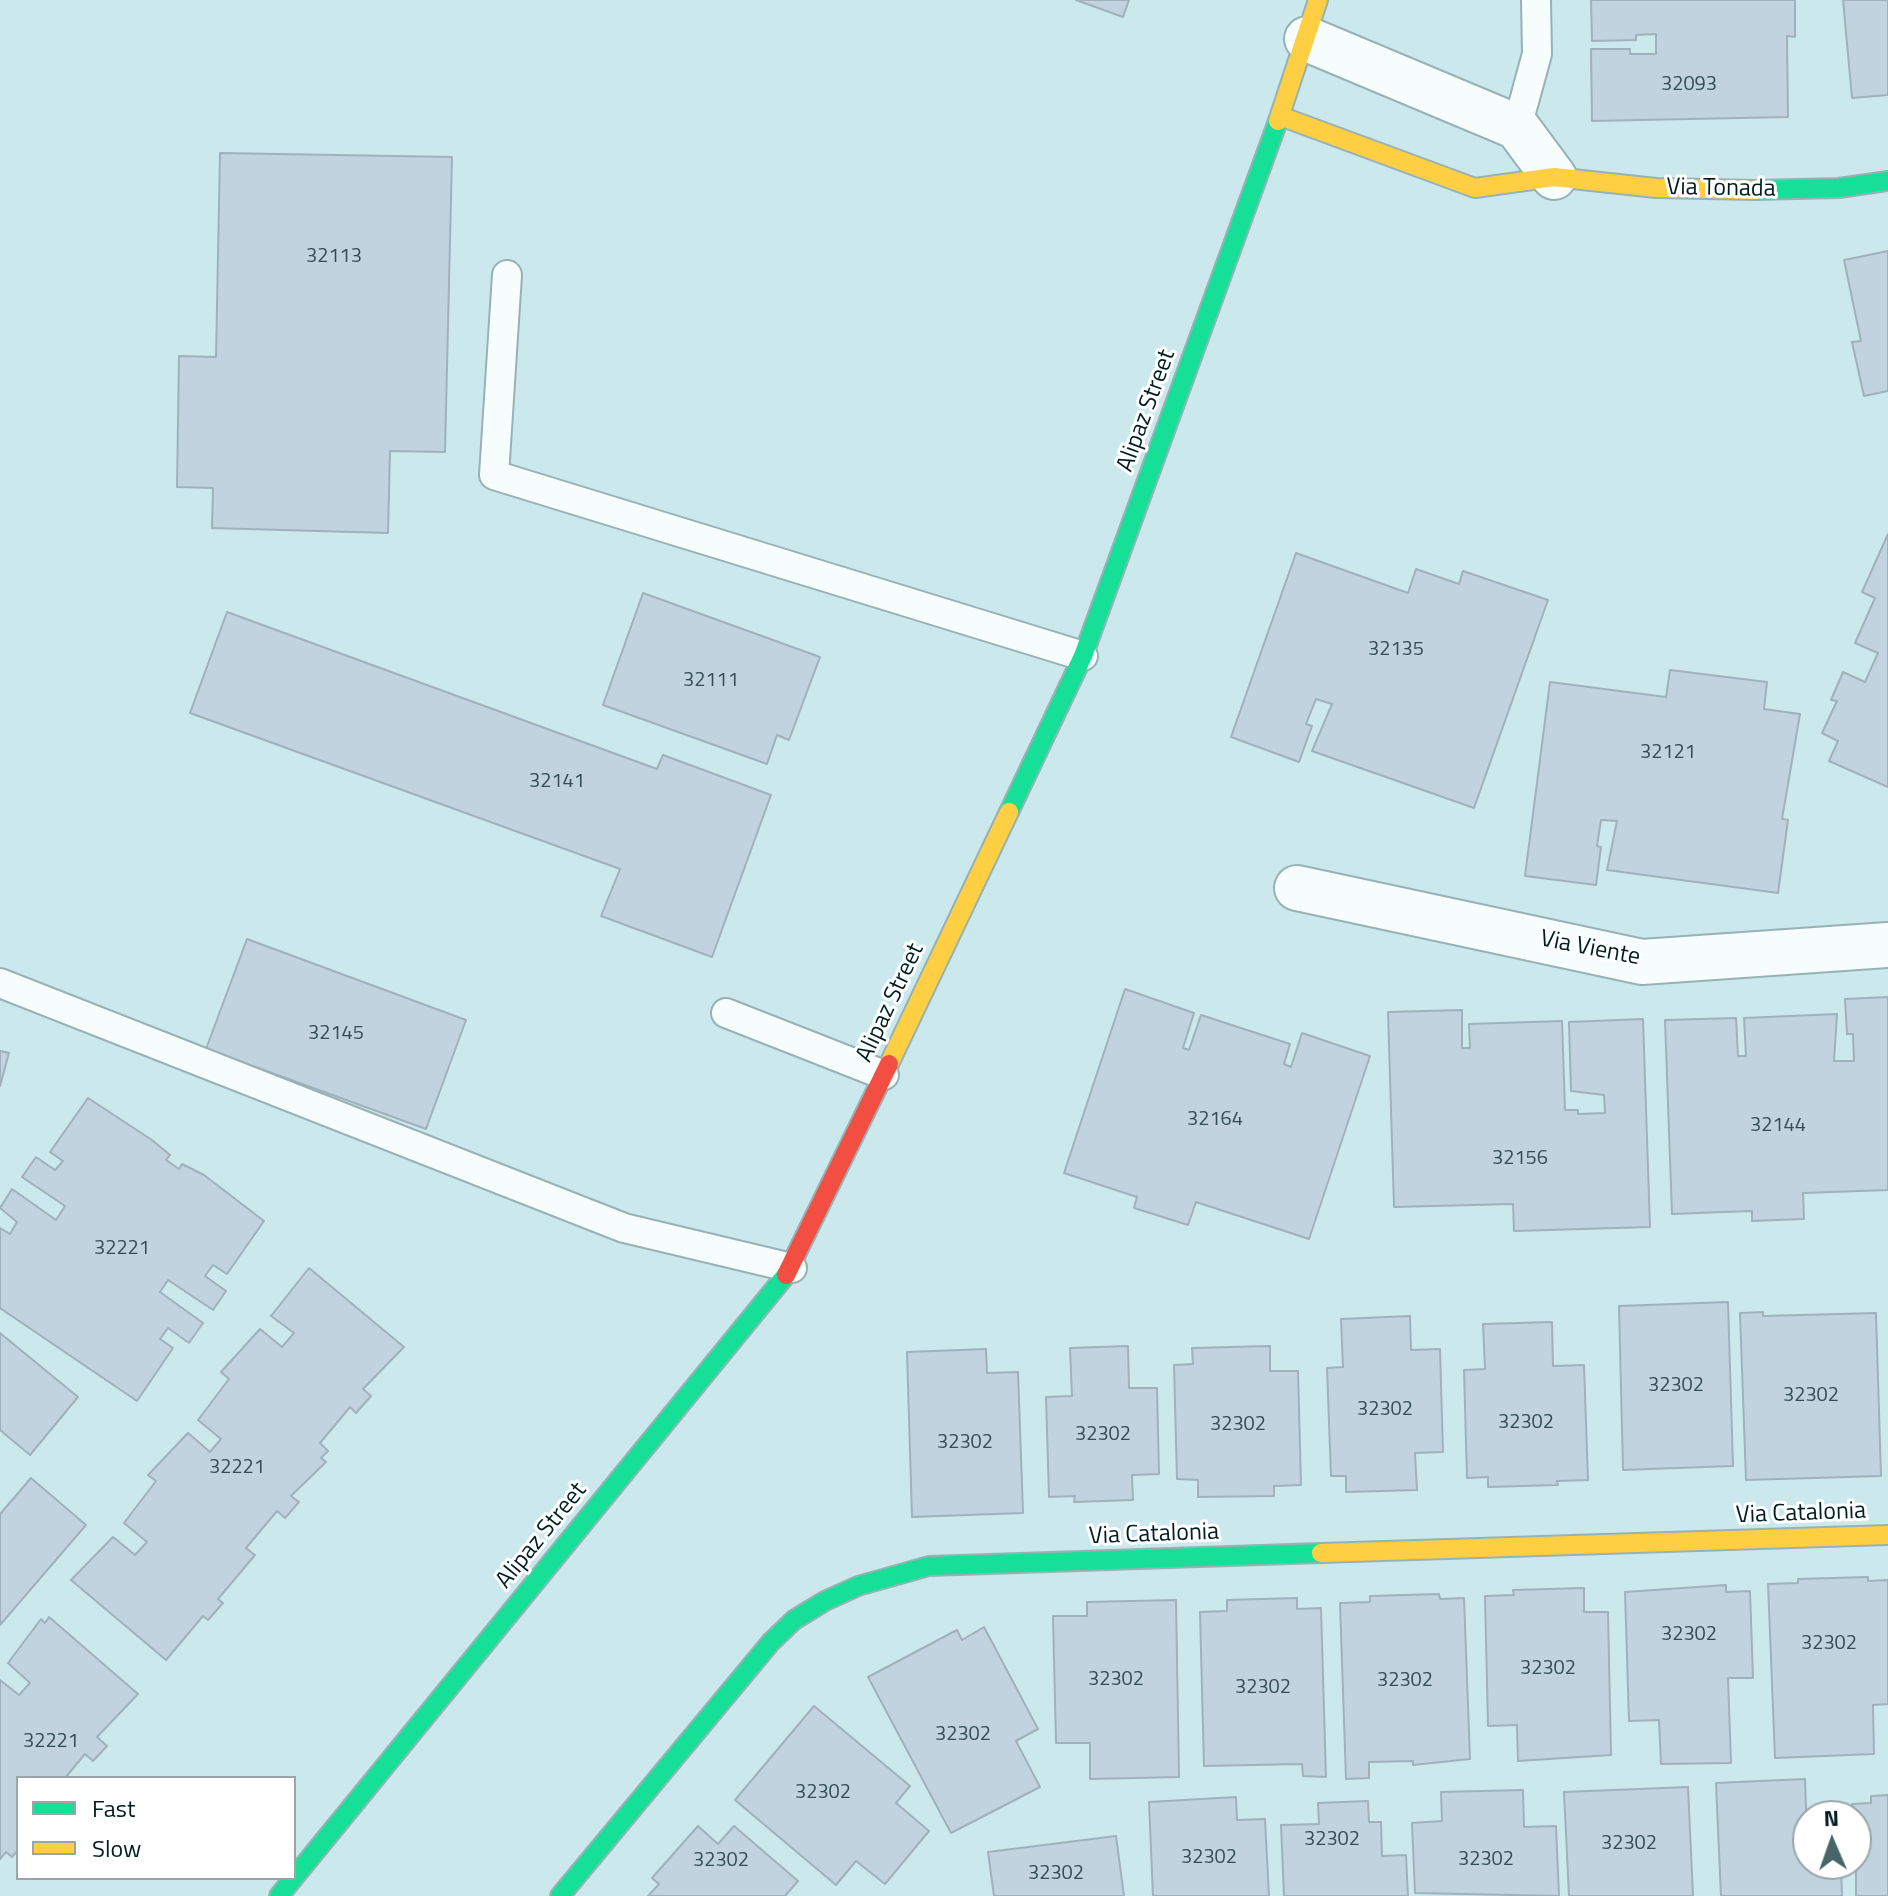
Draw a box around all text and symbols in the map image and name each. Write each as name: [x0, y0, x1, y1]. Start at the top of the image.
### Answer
house number: 32093: [1661, 73, 1717, 97]
street label: Via Tonada: [1666, 174, 1776, 204]
house number: 32113: [306, 245, 362, 269]
street label: Alipaz Street: [1112, 346, 1182, 476]
house number: 32135: [1368, 638, 1424, 662]
house number: 32111: [683, 669, 739, 693]
house number: 32121: [1640, 741, 1696, 765]
house number: 32141: [529, 770, 585, 794]
street label: Via Viente: [1538, 925, 1642, 973]
street label: Alipaz Street: [851, 939, 931, 1067]
house number: 32145: [308, 1022, 364, 1046]
house number: 32164: [1187, 1108, 1243, 1132]
house number: 32144: [1750, 1114, 1806, 1138]
house number: 32156: [1492, 1147, 1548, 1171]
house number: 32221: [94, 1237, 150, 1261]
house number: 32302: [1648, 1374, 1704, 1398]
house number: 32302: [1783, 1384, 1839, 1408]
house number: 32302: [1357, 1398, 1413, 1422]
house number: 32302: [1498, 1411, 1554, 1435]
house number: 32302: [1210, 1413, 1266, 1437]
house number: 32302: [1075, 1423, 1131, 1447]
house number: 32302: [937, 1431, 993, 1455]
house number: 32221: [209, 1456, 265, 1480]
street label: Alipaz Street: [491, 1477, 593, 1595]
street label: Via Catalonia: [1735, 1497, 1867, 1531]
street label: Via Catalonia: [1088, 1518, 1220, 1552]
house number: 32302: [1661, 1623, 1717, 1647]
house number: 32302: [1801, 1632, 1857, 1656]
house number: 32302: [1520, 1657, 1576, 1681]
house number: 32302: [1088, 1668, 1144, 1692]
house number: 32302: [1377, 1669, 1433, 1693]
house number: 32302: [1235, 1676, 1291, 1700]
house number: 32302: [935, 1723, 991, 1747]
house number: 32221: [23, 1730, 79, 1754]
legend: [16, 1776, 296, 1880]
house number: 32302: [795, 1781, 851, 1805]
text: Fast: [92, 1790, 135, 1826]
north arrow: [1792, 1800, 1872, 1880]
text: N: [1823, 1801, 1839, 1835]
house number: 32302: [1304, 1828, 1360, 1852]
text: Slow: [92, 1830, 141, 1866]
house number: 32302: [1601, 1832, 1657, 1856]
house number: 32302: [1181, 1846, 1237, 1870]
house number: 32302: [1458, 1848, 1514, 1872]
house number: 32302: [693, 1849, 749, 1873]
house number: 32302: [1028, 1862, 1084, 1886]

